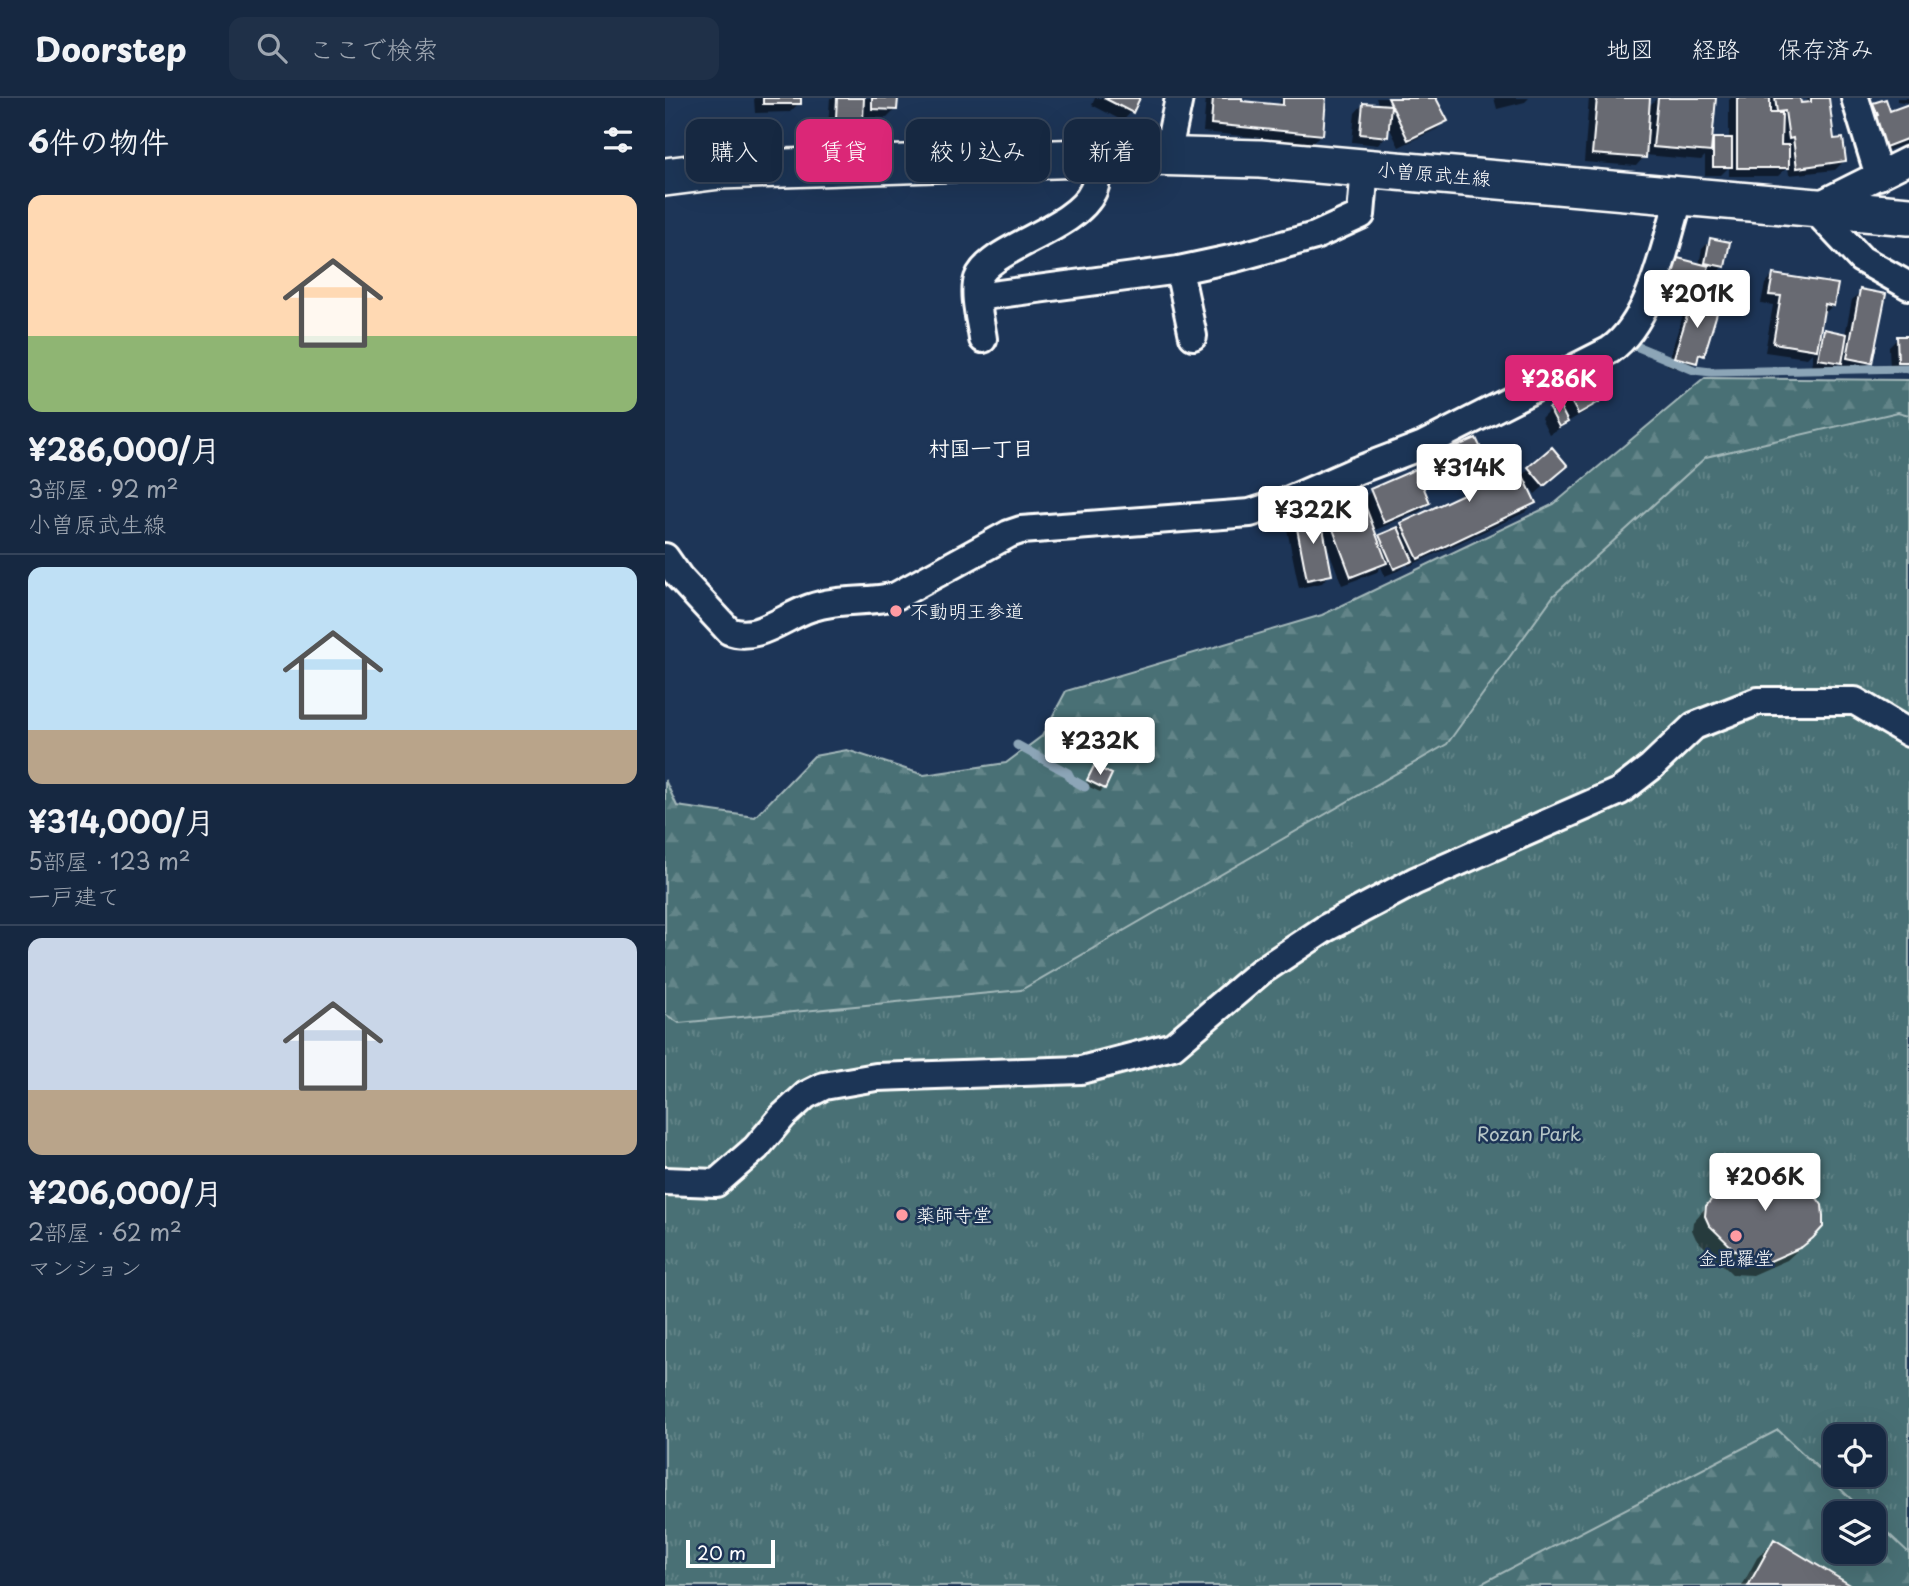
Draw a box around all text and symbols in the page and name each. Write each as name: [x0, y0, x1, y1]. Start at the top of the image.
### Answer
search box: [229, 17, 719, 80]
text: Doorstep: [35, 23, 187, 73]
icon: search: [253, 29, 291, 67]
text: ここで検索: [309, 29, 439, 68]
text: 地図: [1606, 30, 1654, 66]
text: 経路: [1692, 30, 1740, 66]
text: 保存済み: [1778, 30, 1874, 66]
text: 6件の物件: [28, 118, 169, 163]
chip: 購入: [686, 119, 782, 182]
chip: 賃貸: [796, 119, 892, 182]
chip: 絞り込み: [906, 119, 1050, 182]
chip: 新着: [1064, 119, 1160, 182]
icon: filters: [599, 121, 637, 159]
street label: 小曽原武生線: [1376, 154, 1492, 192]
icon: home: [270, 240, 396, 366]
pin: ¥201K: [1648, 271, 1746, 330]
text: ¥201K: [1660, 275, 1734, 310]
pin: ¥286K: [1510, 356, 1608, 415]
text: ¥286K: [1521, 360, 1597, 395]
text: ¥286,000/月: [28, 426, 220, 471]
district label: 村国一丁目: [929, 431, 1034, 463]
pin: ¥314K: [1420, 444, 1518, 504]
text: ¥314K: [1433, 449, 1505, 484]
text: 3部屋 · 92 m²: [28, 471, 179, 506]
pin: ¥322K: [1264, 486, 1362, 546]
text: ¥322K: [1274, 491, 1352, 526]
text: 小曽原武生線: [28, 506, 166, 541]
place label: 不動明王参道: [910, 596, 1024, 624]
marker: 不動明王参道: [888, 603, 904, 619]
icon: home: [270, 612, 396, 738]
pin: ¥232K: [1051, 718, 1149, 777]
text: ¥232K: [1061, 722, 1139, 757]
text: ¥314,000/月: [28, 798, 214, 843]
text: 5部屋 · 123 m²: [28, 843, 191, 878]
text: 一戸建て: [28, 878, 120, 913]
icon: home: [270, 983, 396, 1109]
park label: Rozan Park: [1477, 1119, 1582, 1147]
pin: ¥206K: [1716, 1154, 1814, 1213]
text: ¥206K: [1725, 1158, 1805, 1193]
text: ¥206,000/月: [28, 1169, 223, 1214]
place label: 薬師寺堂: [916, 1200, 992, 1228]
marker: 薬師寺堂: [894, 1207, 910, 1223]
text: 2部屋 · 62 m²: [28, 1214, 182, 1249]
marker: 金毘羅堂: [1728, 1228, 1744, 1244]
place label: 金毘羅堂: [1698, 1243, 1774, 1271]
text: マンション: [28, 1249, 142, 1284]
map controls: [1823, 1424, 1886, 1564]
button: locate: [1823, 1424, 1886, 1487]
button: layers: [1823, 1501, 1886, 1564]
scale bar: [686, 1537, 775, 1569]
text: 20 m: [697, 1538, 746, 1566]

